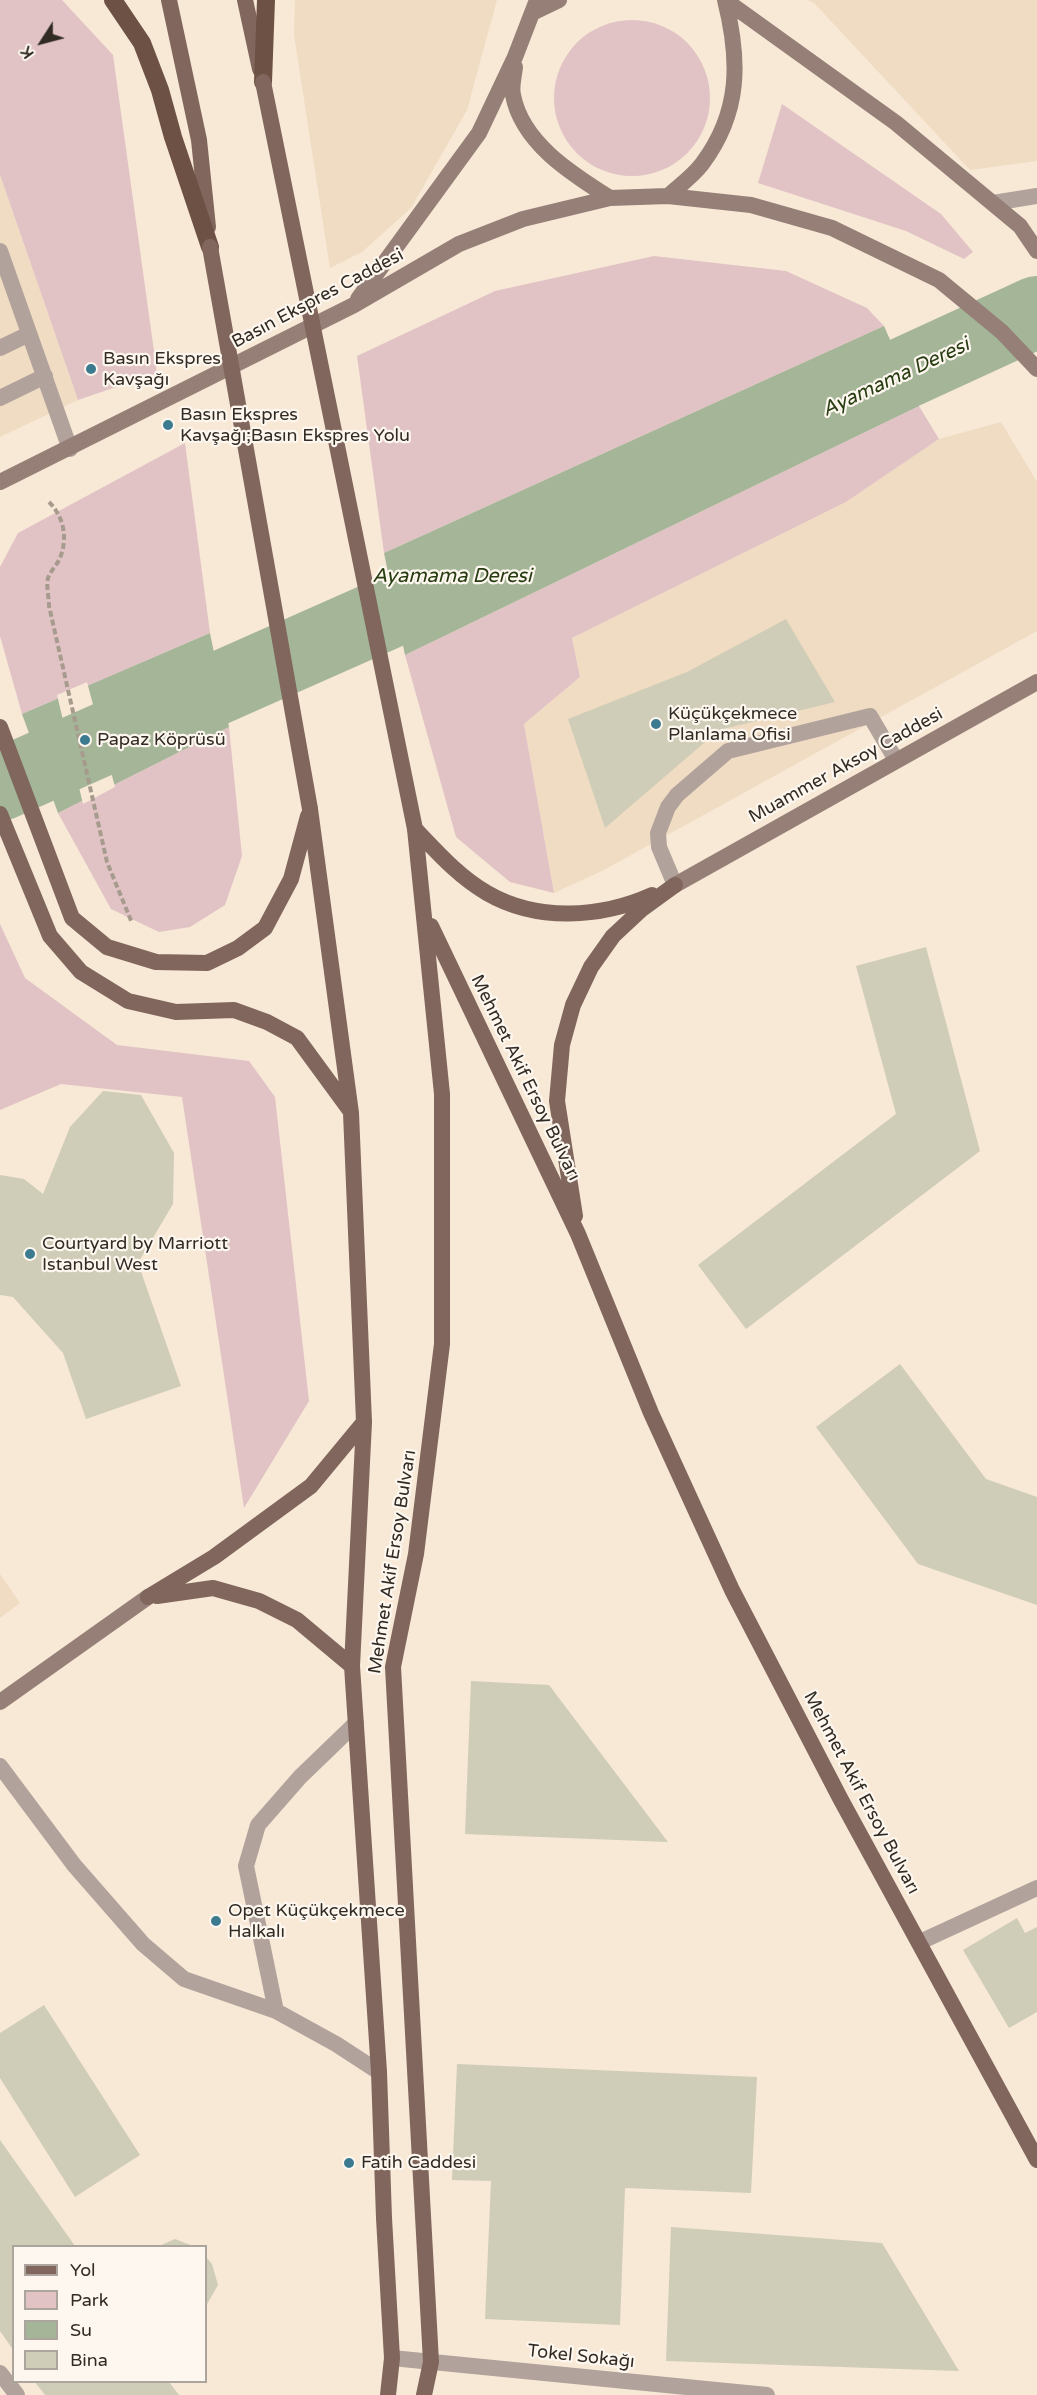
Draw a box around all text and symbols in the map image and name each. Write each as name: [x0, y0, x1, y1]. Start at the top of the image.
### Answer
north arrow: [12, 12, 72, 72]
text: K: [16, 42, 39, 63]
street label: Basın Ekspres Caddesi: [228, 245, 408, 353]
water label: Ayamama Deresi: [819, 333, 973, 423]
place label: Basın Ekspres Kavşağı: [103, 348, 221, 391]
marker: Basın Ekspres Kavşağı: [84, 362, 98, 376]
place label: Basın Ekspres Kavşağı;Basın Ekspres Yolu: [180, 404, 410, 446]
marker: Basın Ekspres Kavşağı;Basın Ekspres Yolu: [161, 418, 175, 432]
water label: Ayamama Deresi: [372, 565, 532, 589]
place label: Küçükçekmece Planlama Ofisi: [668, 703, 797, 746]
street label: Muammer Aksoy Caddesi: [745, 704, 947, 828]
marker: Küçükçekmece Planlama Ofisi: [649, 717, 663, 731]
place label: Papaz Köprüsü: [97, 729, 226, 751]
marker: Papaz Köprüsü: [78, 733, 92, 747]
street label: Mehmet Akif Ersoy Bulvarı: [466, 971, 584, 1185]
place label: Courtyard by Marriott Istanbul West: [42, 1233, 228, 1276]
marker: Courtyard by Marriott Istanbul West: [23, 1247, 37, 1261]
street label: Mehmet Akif Ersoy Bulvarı: [365, 1448, 421, 1676]
street label: Mehmet Akif Ersoy Bulvarı: [798, 1688, 924, 1898]
place label: Opet Küçükçekmece Halkalı: [228, 1900, 405, 1942]
marker: Opet Küçükçekmece Halkalı: [209, 1914, 223, 1928]
place label: Fatih Caddesi: [361, 2152, 476, 2174]
marker: Fatih Caddesi: [342, 2156, 356, 2170]
legend: [12, 2245, 207, 2383]
text: Yol: [70, 2259, 96, 2281]
text: Park: [70, 2289, 108, 2311]
text: Su: [70, 2319, 92, 2341]
street label: Tokel Sokağı: [526, 2341, 636, 2373]
text: Bina: [70, 2349, 108, 2371]

